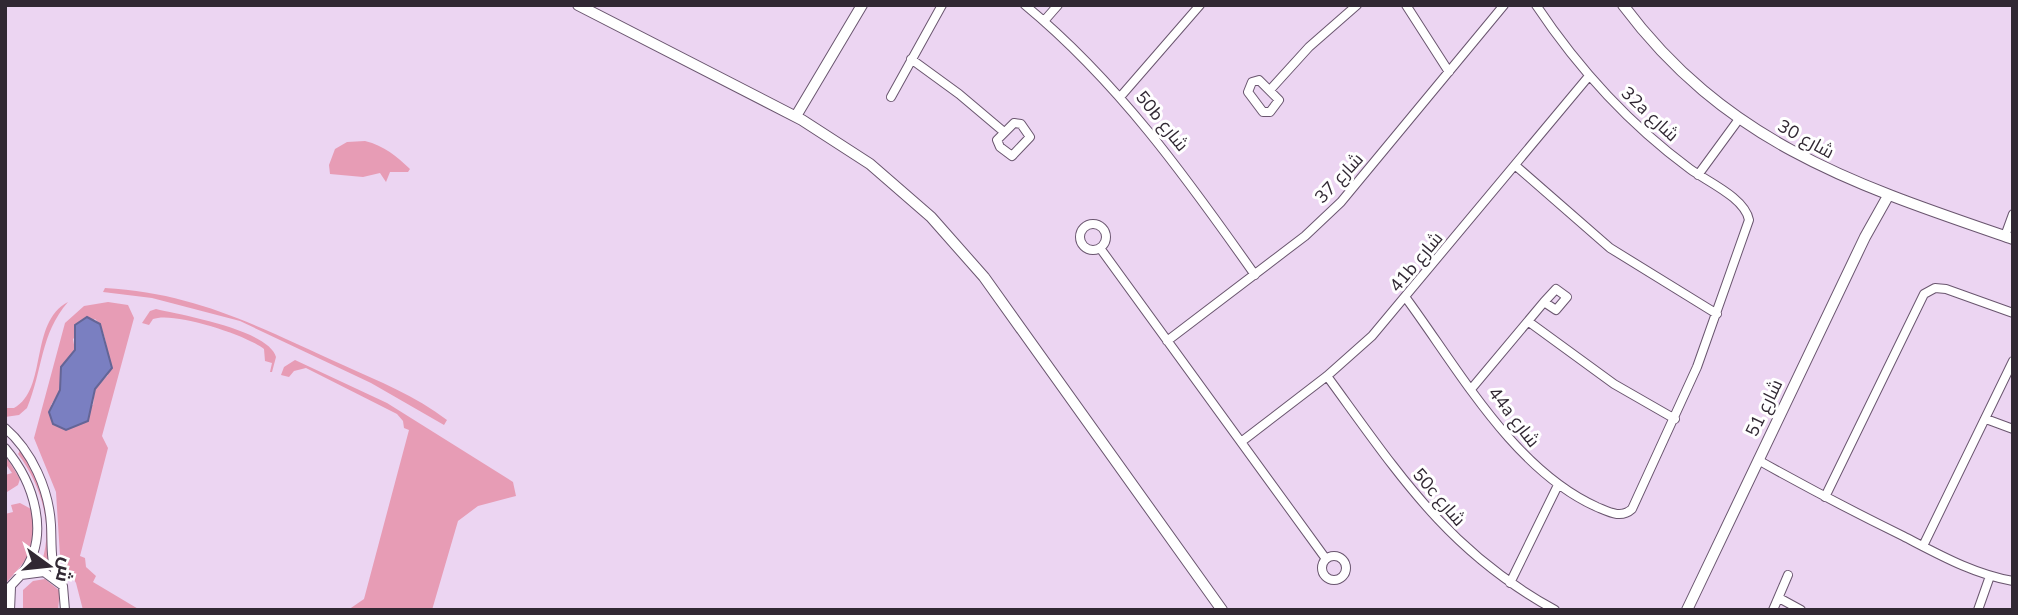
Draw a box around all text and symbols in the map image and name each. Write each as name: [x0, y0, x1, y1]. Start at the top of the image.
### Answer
street label: 32a شارع: [1616, 81, 1684, 147]
street label: 50b شارع: [1130, 86, 1194, 156]
street label: شارع 30: [1773, 114, 1839, 164]
street label: شارع 37: [1309, 147, 1369, 209]
street label: 41b شارع: [1384, 227, 1448, 297]
street label: شارع 51: [1740, 375, 1788, 441]
street label: 44a شارع: [1483, 382, 1545, 452]
street label: 50c شارع: [1407, 463, 1471, 531]
north arrow: [14, 531, 84, 601]
text: ش: [49, 555, 80, 585]

